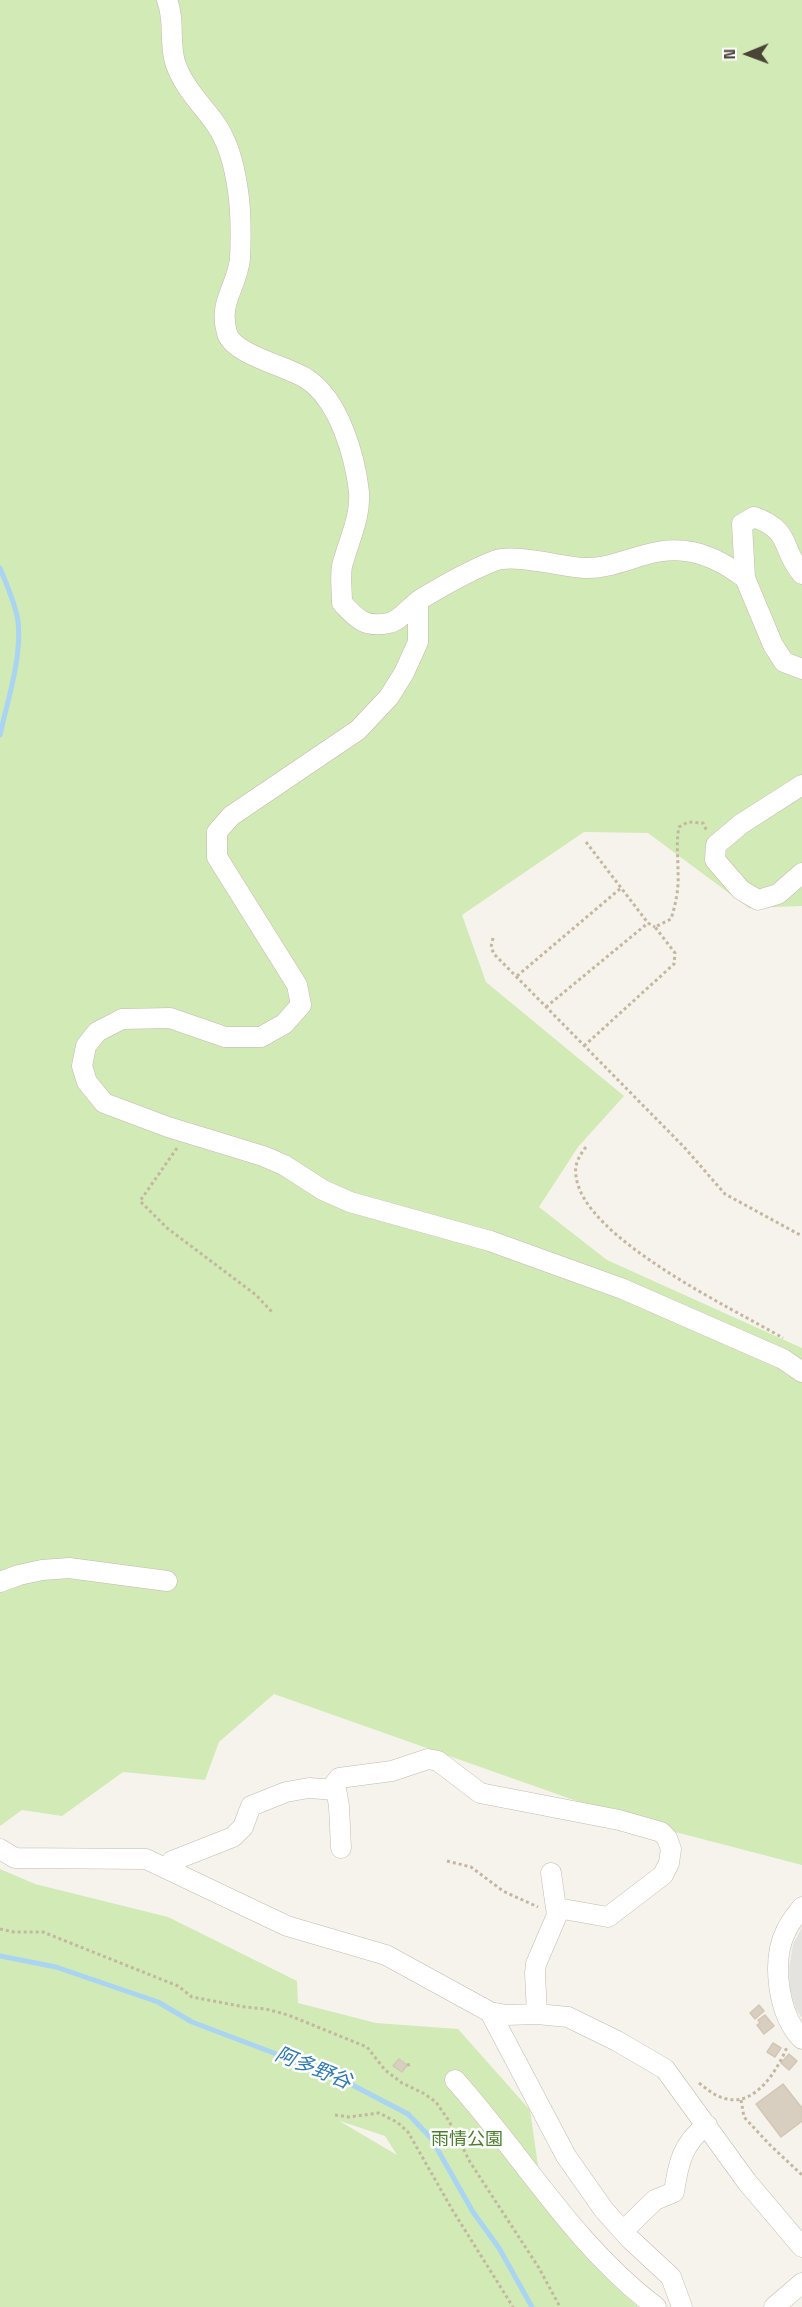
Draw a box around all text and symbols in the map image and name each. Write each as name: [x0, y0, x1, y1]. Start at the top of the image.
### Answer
north arrow: [718, 24, 778, 84]
text: N: [719, 49, 740, 60]
water label: 阿多野谷: [271, 2043, 355, 2095]
park label: 雨情公園: [431, 2129, 503, 2151]

